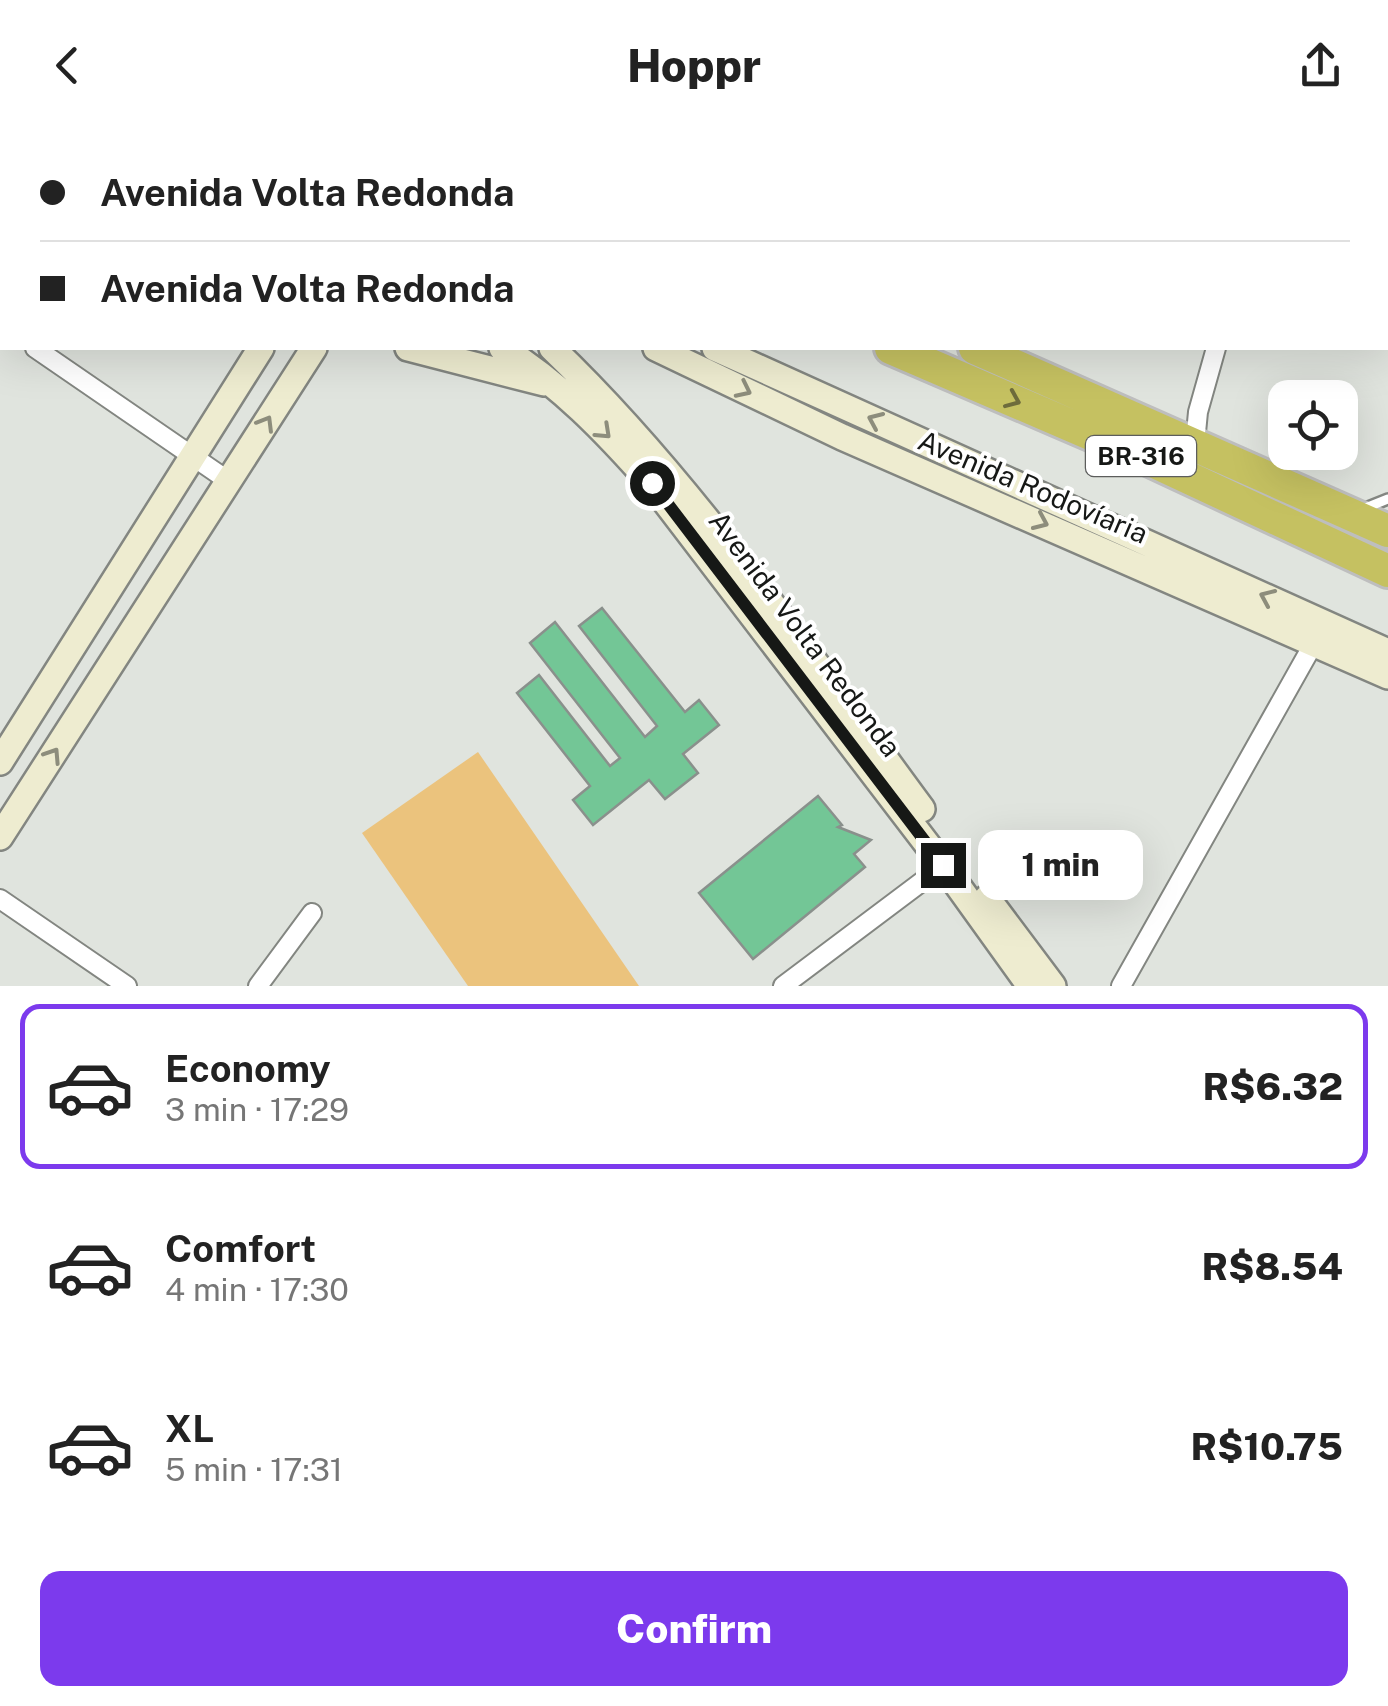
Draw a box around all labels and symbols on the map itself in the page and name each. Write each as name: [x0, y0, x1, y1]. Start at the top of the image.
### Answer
one-way arrow: [734, 377, 752, 397]
one-way arrow: [1002, 388, 1020, 408]
one-way arrow: [868, 412, 886, 432]
one-way arrow: [254, 416, 273, 434]
one-way arrow: [592, 420, 610, 438]
street label: Avenida Rodovíaria: [913, 423, 1153, 550]
road number: BR-316: [1086, 436, 1196, 476]
route start: [630, 461, 675, 506]
street label: Avenida Volta Redonda: [702, 505, 908, 763]
one-way arrow: [1031, 510, 1049, 530]
one-way arrow: [1259, 590, 1277, 610]
one-way arrow: [41, 748, 59, 767]
callout: 1 min: [978, 830, 1143, 900]
route end: [921, 843, 966, 888]

